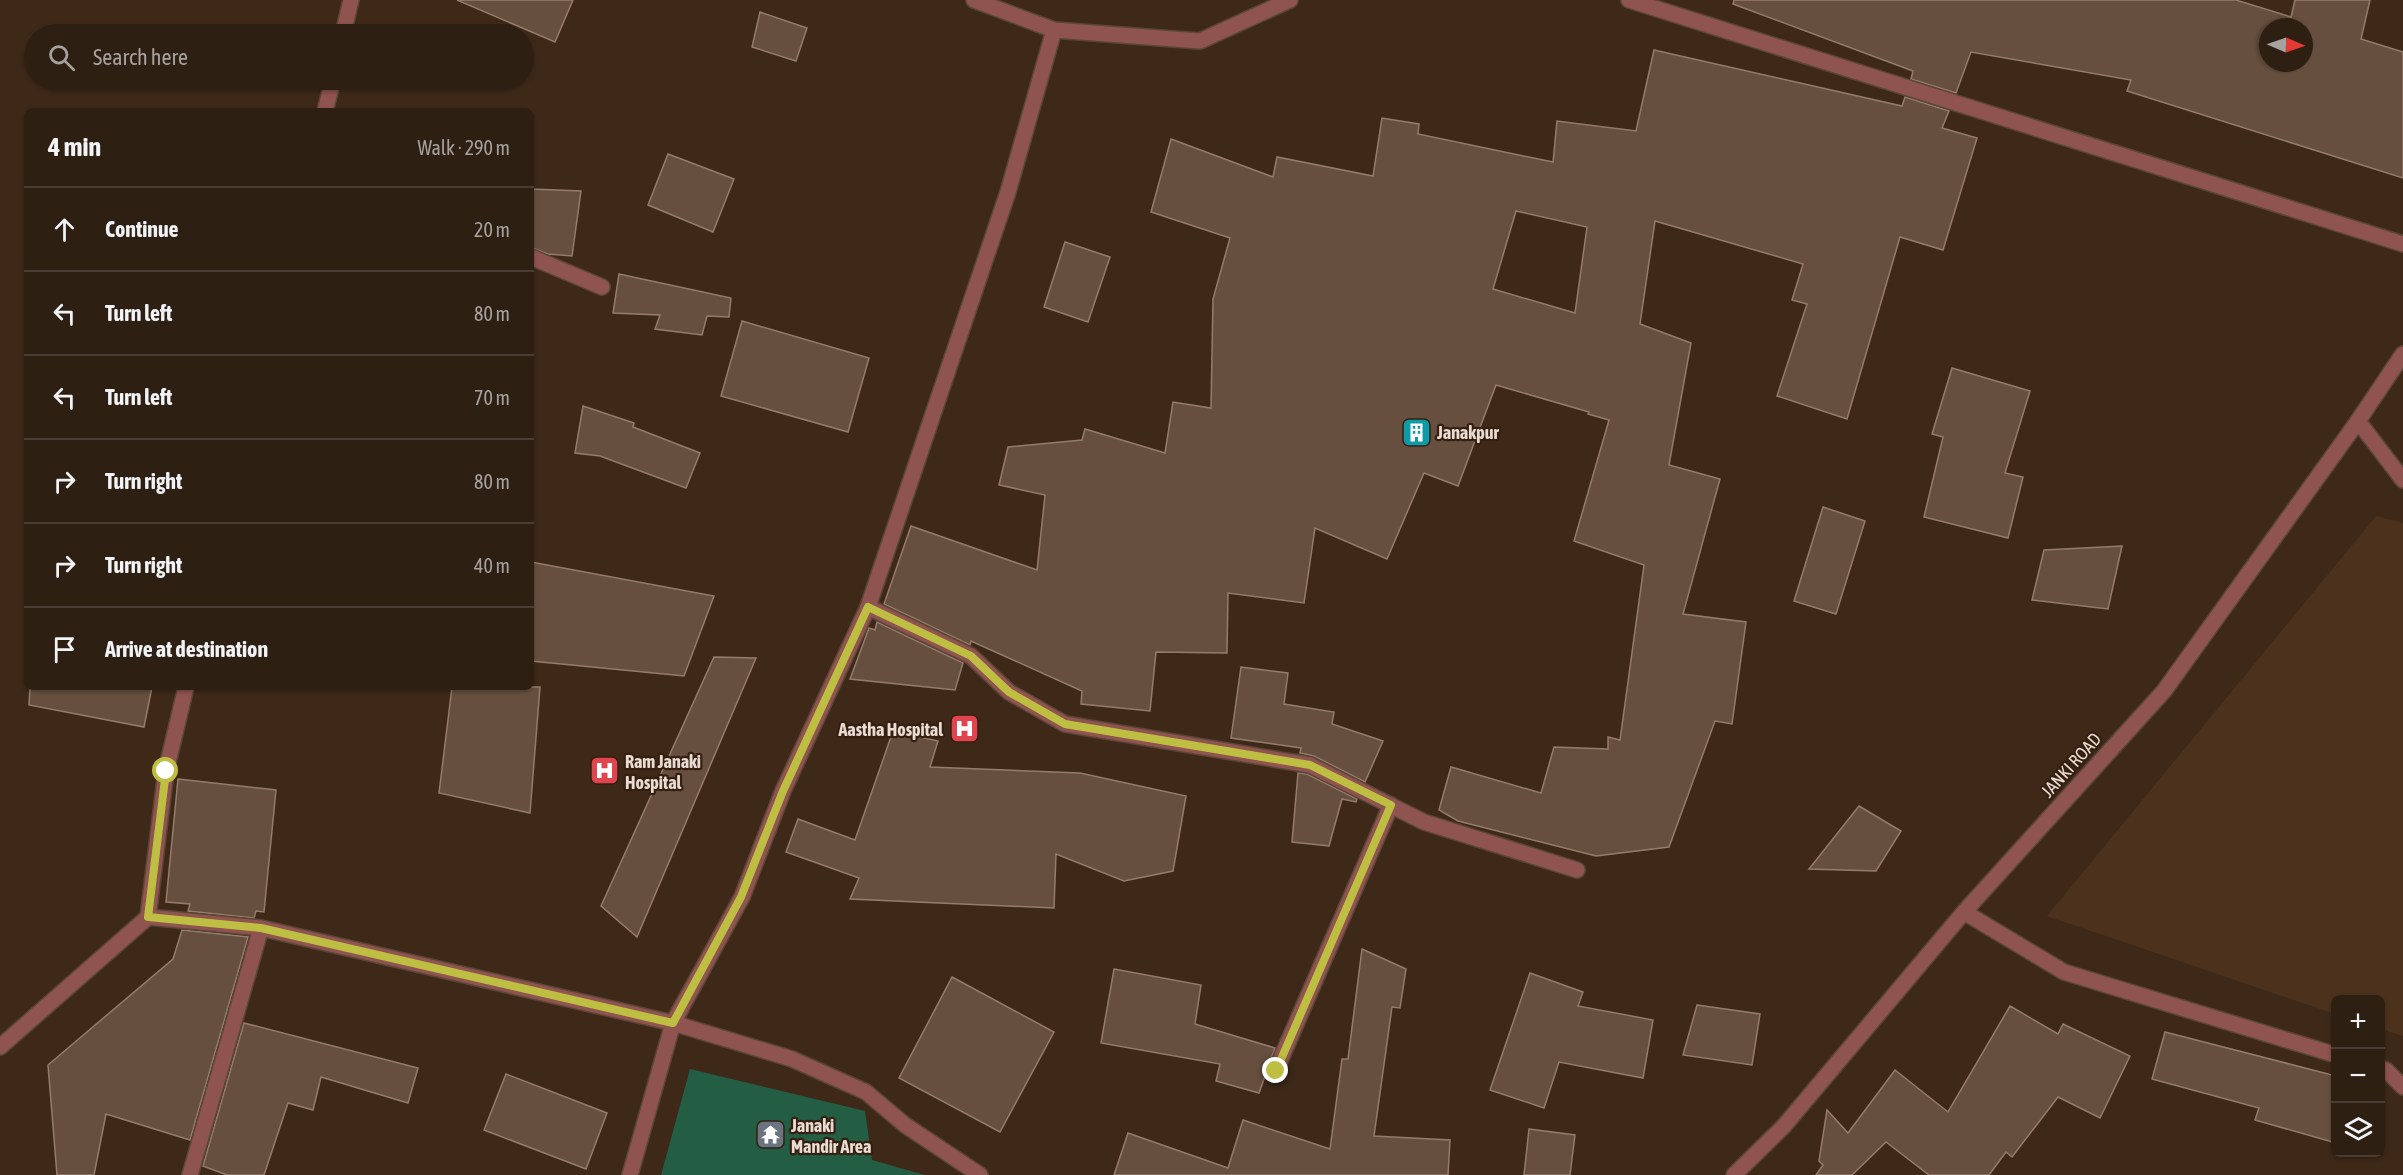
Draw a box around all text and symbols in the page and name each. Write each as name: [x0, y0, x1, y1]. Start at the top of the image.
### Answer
north arrow: [2259, 18, 2313, 72]
search box: [24, 24, 534, 90]
icon: search: [45, 41, 78, 74]
text: Search here: [93, 44, 188, 70]
text: 4 min: [48, 132, 101, 162]
text: Walk · 290 m: [418, 136, 510, 159]
icon: ahead: [48, 213, 81, 246]
text: Continue: [105, 216, 179, 242]
text: 20 m: [474, 218, 510, 241]
icon: left: [48, 297, 81, 330]
text: Turn left: [105, 300, 172, 326]
text: 80 m: [474, 302, 510, 325]
icon: left: [48, 381, 81, 414]
text: Turn left: [105, 384, 172, 410]
text: 70 m: [474, 386, 510, 409]
building icon: Janakpur: [1400, 416, 1432, 448]
place label: Janakpur: [1436, 422, 1499, 443]
icon: right: [48, 465, 81, 498]
text: Turn right: [105, 468, 182, 494]
text: 80 m: [474, 470, 510, 493]
icon: right: [48, 549, 81, 582]
text: Turn right: [105, 552, 182, 578]
text: 40 m: [474, 554, 510, 577]
icon: arrive: [48, 633, 81, 666]
text: Arrive at destination: [105, 636, 268, 662]
hospital icon: Aastha Hospital: [948, 713, 980, 745]
place label: Aastha Hospital: [837, 719, 943, 740]
street label: JANKI ROAD: [2037, 729, 2105, 801]
place label: Ram Janaki Hospital: [625, 751, 701, 793]
hospital icon: Ram Janaki Hospital: [588, 755, 620, 787]
route start: [152, 757, 178, 783]
map controls: [2331, 995, 2385, 1157]
button: +: [2331, 995, 2385, 1049]
button: −: [2331, 1049, 2385, 1103]
route end: [1262, 1057, 1288, 1083]
button: layers: [2331, 1103, 2385, 1157]
place label: Janaki Mandir Area: [790, 1115, 871, 1157]
temple icon: Janaki Mandir Area: [754, 1119, 786, 1151]

